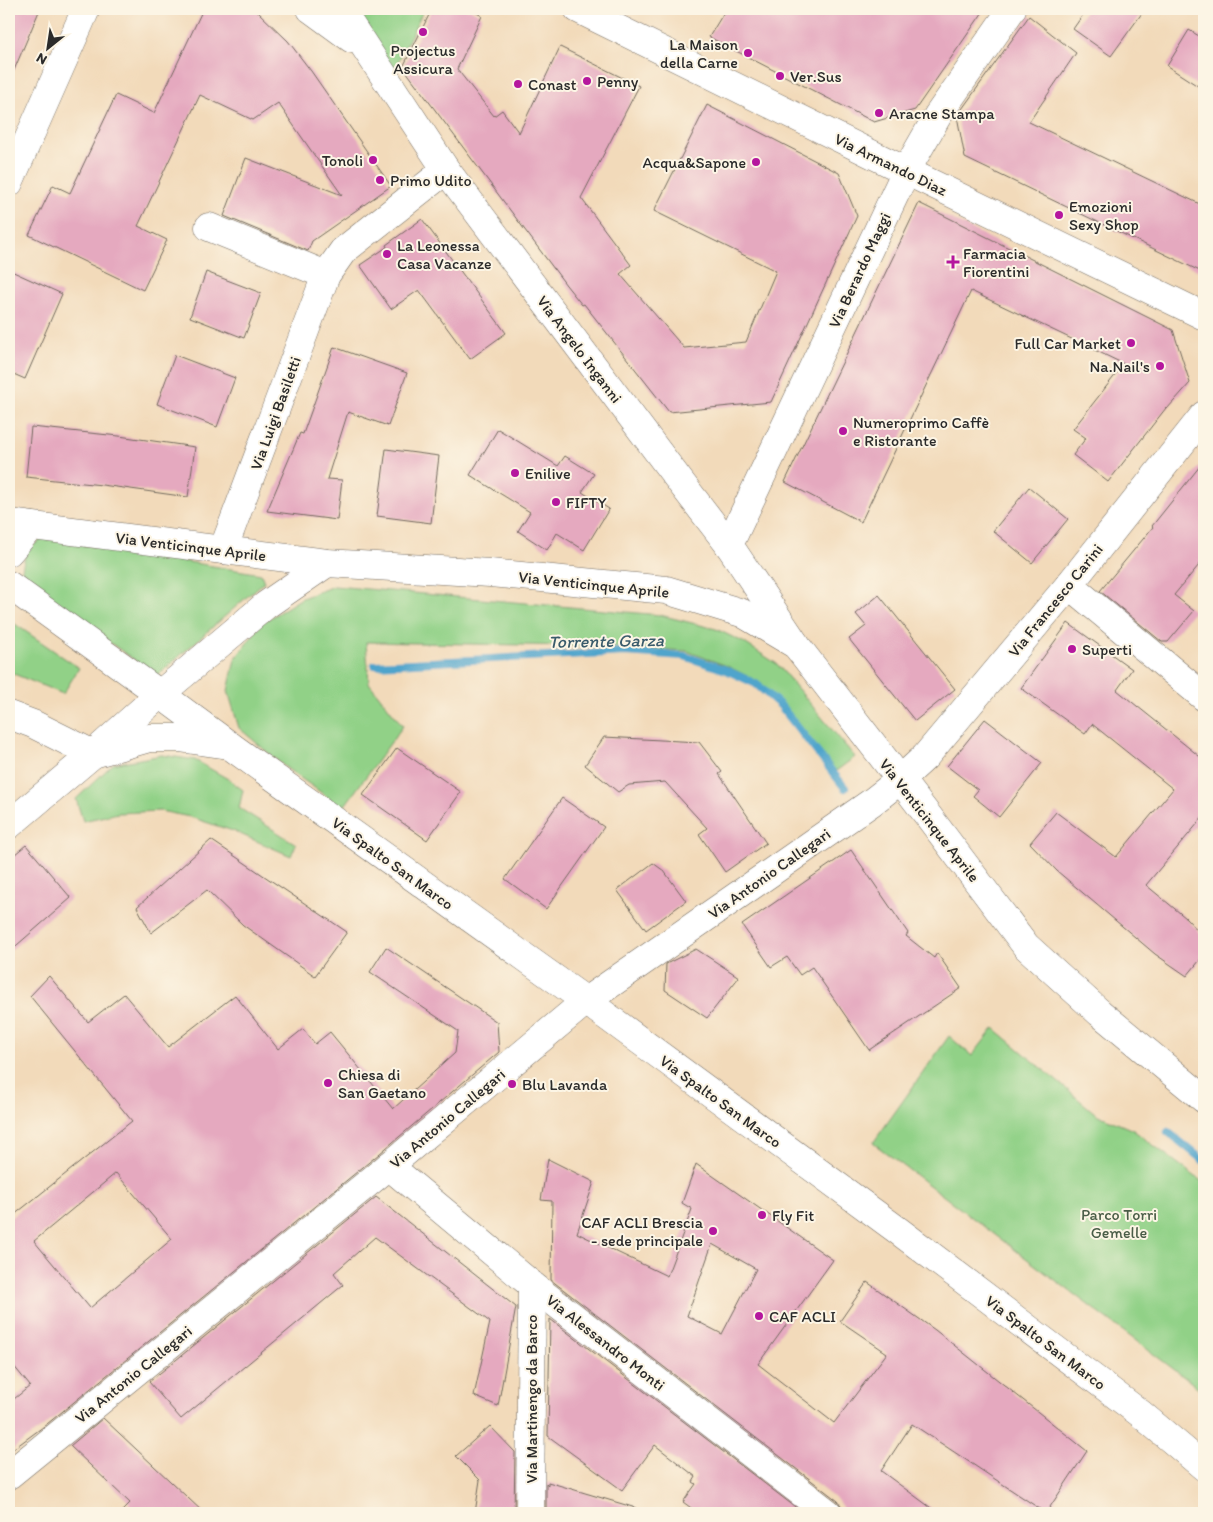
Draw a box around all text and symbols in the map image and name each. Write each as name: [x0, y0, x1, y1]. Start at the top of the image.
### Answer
north arrow: [22, 22, 72, 72]
marker: Projectus Assicura: [417, 26, 429, 38]
place label: La Maison della Carne: [660, 35, 738, 72]
place label: Projectus Assicura: [391, 41, 455, 78]
marker: La Maison della Carne: [742, 47, 754, 59]
text: N: [33, 49, 50, 69]
place label: Ver.Sus: [790, 67, 842, 86]
marker: Ver.Sus: [774, 70, 786, 82]
place label: Penny: [597, 72, 639, 91]
place label: Conast: [528, 75, 577, 94]
marker: Penny: [581, 75, 593, 87]
marker: Conast: [512, 78, 524, 90]
place label: Aracne Stampa: [889, 104, 995, 123]
marker: Aracne Stampa: [873, 107, 885, 119]
street label: Via Armando Diaz: [831, 129, 951, 200]
place label: Tonoli: [322, 151, 363, 170]
place label: Acqua&Sapone: [642, 153, 746, 172]
marker: Tonoli: [367, 154, 379, 166]
marker: Acqua&Sapone: [750, 156, 762, 168]
place label: Primo Udito: [390, 171, 472, 190]
marker: Primo Udito: [374, 174, 386, 186]
place label: Emozioni Sexy Shop: [1069, 197, 1139, 234]
street label: Via Berardo Maggi: [824, 209, 895, 331]
marker: Emozioni Sexy Shop: [1053, 209, 1065, 221]
place label: La Leonessa Casa Vacanze: [397, 236, 492, 273]
place label: Farmacia Fiorentini: [963, 244, 1029, 281]
marker: La Leonessa Casa Vacanze: [381, 248, 393, 260]
marker: Farmacia Fiorentini: [947, 256, 959, 268]
street label: Via Angelo Inganni: [533, 292, 626, 407]
place label: Full Car Market: [1014, 334, 1121, 353]
marker: Full Car Market: [1125, 337, 1137, 349]
street label: Via Luigi Basiletti: [246, 354, 305, 473]
place label: Na.Nail's: [1090, 357, 1150, 376]
marker: Na.Nail's: [1154, 360, 1166, 372]
place label: Numeroprimo Caffè e Ristorante: [853, 413, 989, 450]
marker: Numeroprimo Caffè e Ristorante: [837, 425, 849, 437]
place label: Enilive: [525, 464, 571, 483]
marker: Enilive: [509, 467, 521, 479]
place label: FIFTY: [566, 493, 607, 512]
marker: FIFTY: [550, 496, 562, 508]
street label: Via Venticinque Aprile: [115, 528, 268, 565]
street label: Via Francesco Carini: [1004, 540, 1107, 661]
street label: Via Venticinque Aprile: [518, 567, 671, 602]
water label: Torrente Garza: [548, 629, 665, 653]
place label: Superti: [1082, 640, 1132, 659]
marker: Superti: [1066, 643, 1078, 655]
street label: Via Venticinque Aprile: [875, 755, 984, 886]
street label: Via Spalto San Marco: [328, 813, 457, 914]
street label: Via Antonio Callegari: [704, 824, 834, 923]
street label: Via Spalto San Marco: [656, 1051, 785, 1152]
street label: Via Antonio Callegari: [386, 1064, 509, 1172]
place label: Chiesa di San Gaetano: [338, 1065, 426, 1102]
place label: Blu Lavanda: [522, 1075, 608, 1094]
marker: Chiesa di San Gaetano: [322, 1077, 334, 1089]
marker: Blu Lavanda: [506, 1078, 518, 1090]
park label: Parco Torri Gemelle: [1081, 1205, 1157, 1242]
place label: Fly Fit: [772, 1206, 814, 1225]
marker: Fly Fit: [756, 1209, 768, 1221]
place label: CAF ACLI Brescia - sede principale: [581, 1213, 704, 1250]
marker: CAF ACLI Brescia - sede principale: [707, 1225, 719, 1237]
street label: Via Alessandro Monti: [542, 1290, 669, 1395]
street label: Via Spalto San Marco: [982, 1291, 1110, 1394]
place label: CAF ACLI: [769, 1307, 836, 1326]
marker: CAF ACLI: [753, 1310, 765, 1322]
street label: Via Martinengo da Barco: [522, 1315, 541, 1483]
street label: Via Antonio Callegari: [71, 1321, 196, 1427]

